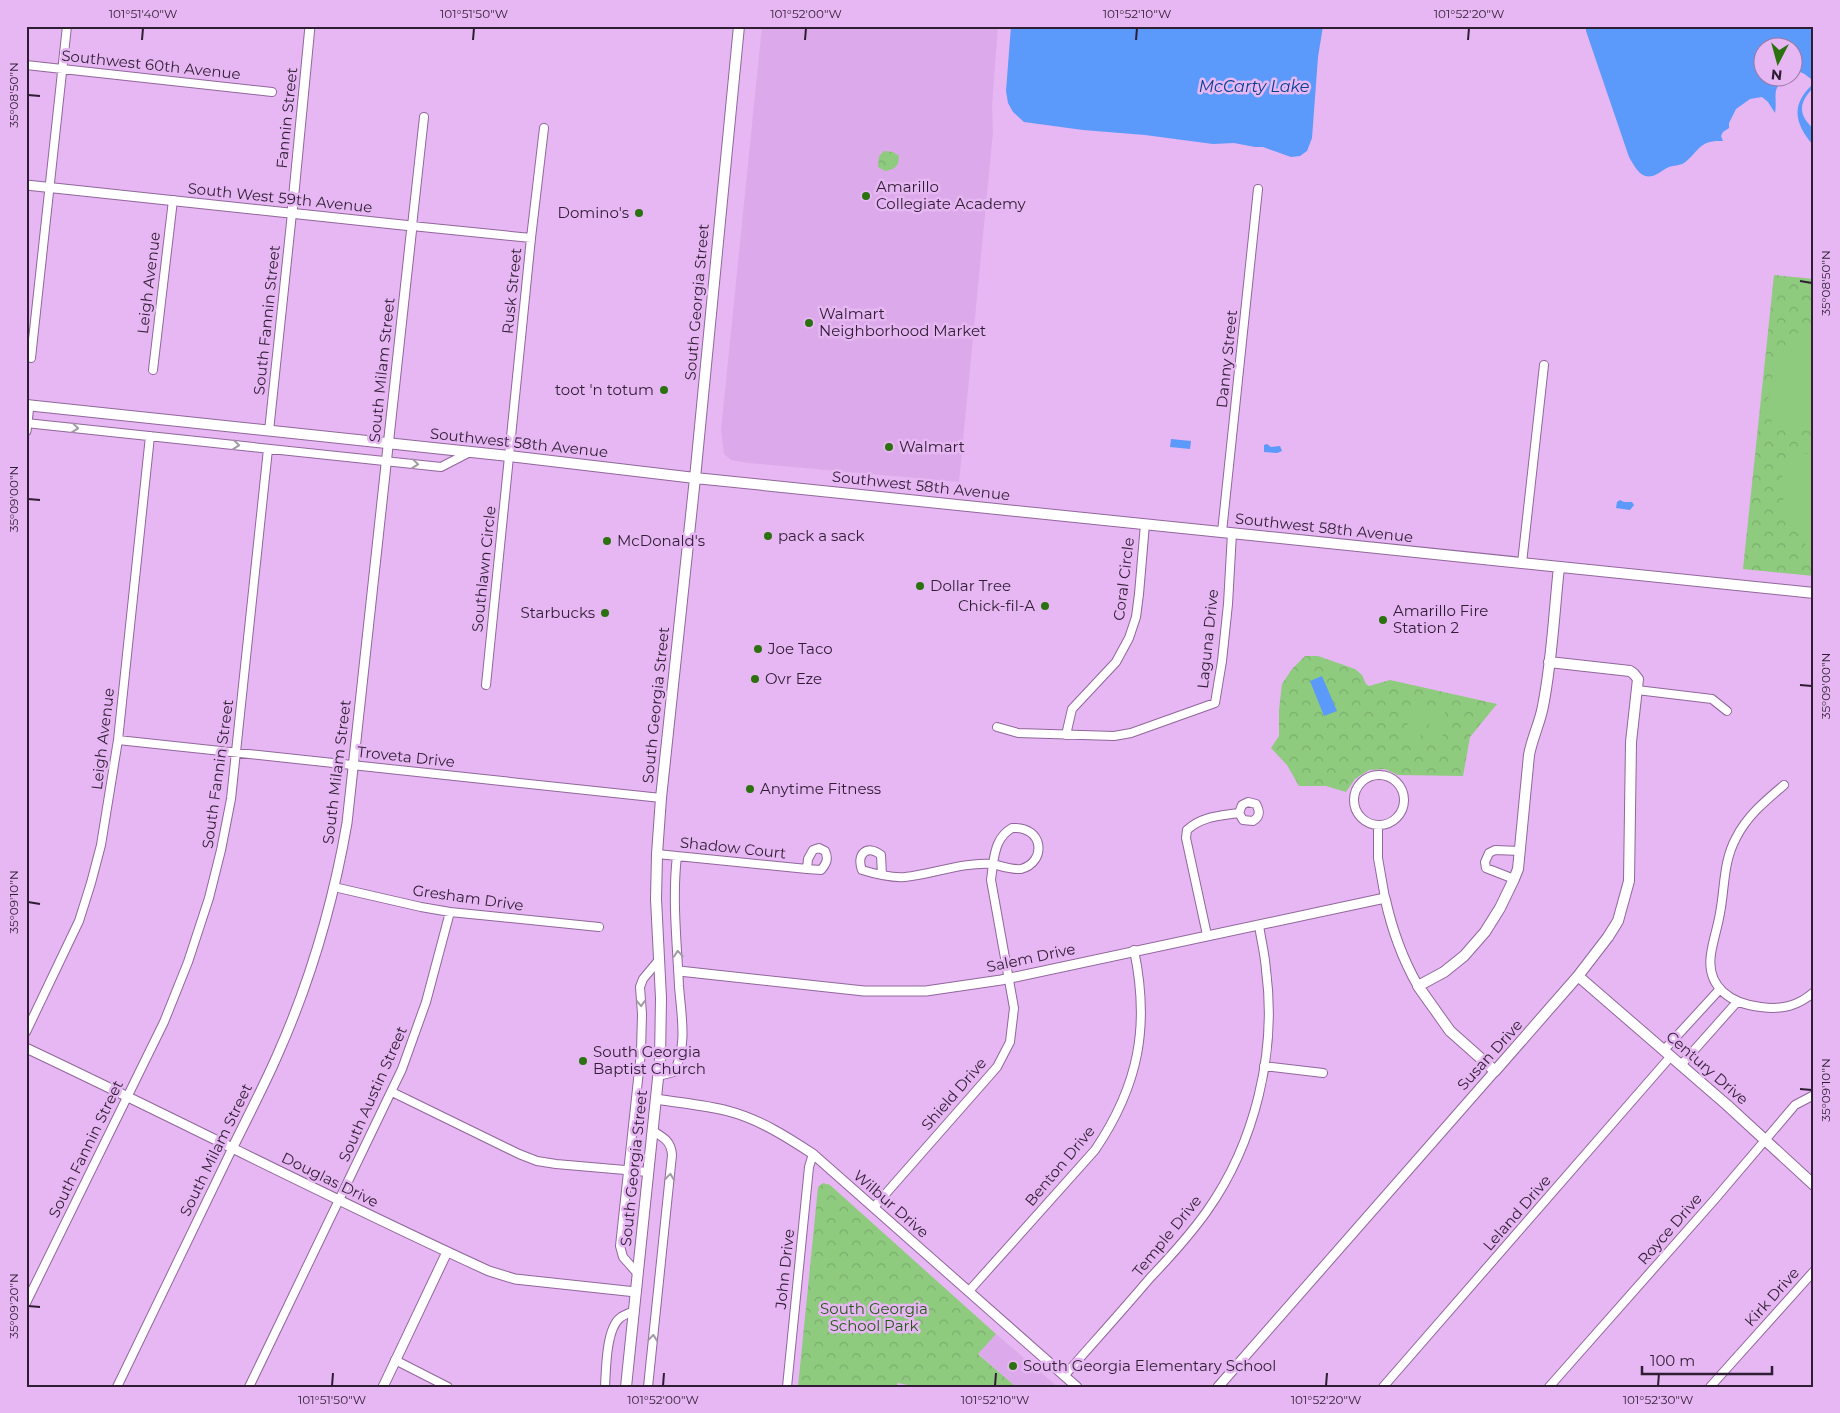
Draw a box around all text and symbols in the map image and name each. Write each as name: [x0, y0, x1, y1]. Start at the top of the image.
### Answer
text: 101°51'40"W: [109, 6, 177, 21]
text: 101°51'50"W: [440, 6, 508, 21]
text: 101°52'00"W: [770, 6, 842, 21]
text: 101°52'10"W: [1103, 6, 1171, 21]
text: 101°52'20"W: [1434, 6, 1504, 21]
north arrow: [1752, 38, 1802, 88]
street label: Southwest 60th Avenue: [60, 46, 242, 83]
text: 35°08'50"N: [6, 62, 21, 128]
text: N: [1770, 65, 1783, 84]
street label: Fannin Street: [272, 66, 301, 170]
water label: McCarty Lake: [1199, 77, 1309, 96]
place label: Amarillo Collegiate Academy: [876, 177, 1027, 213]
street label: South West 59th Avenue: [187, 178, 373, 217]
marker: Amarillo Collegiate Academy: [860, 190, 872, 202]
place label: Domino's: [558, 203, 629, 222]
marker: Domino's: [633, 207, 645, 219]
street label: South Georgia Street: [680, 223, 713, 381]
street label: Leigh Avenue: [133, 231, 164, 335]
street label: South Fannin Street: [249, 244, 284, 396]
street label: Rusk Street: [498, 247, 525, 335]
text: 35°08'50"N: [1818, 250, 1833, 316]
street label: South Milam Street: [364, 297, 399, 443]
place label: Walmart Neighborhood Market: [819, 304, 986, 340]
street label: Danny Street: [1212, 309, 1241, 409]
marker: Walmart Neighborhood Market: [803, 317, 815, 329]
place label: toot 'n totum: [555, 380, 654, 399]
marker: toot 'n totum: [658, 384, 670, 396]
one-way arrow: [71, 423, 79, 434]
street label: Southwest 58th Avenue: [429, 424, 609, 461]
place label: Walmart: [899, 437, 965, 456]
one-way arrow: [233, 440, 241, 451]
marker: Walmart: [883, 441, 895, 453]
one-way arrow: [412, 458, 420, 469]
text: 35°09'00"N: [6, 466, 21, 532]
street label: Southwest 58th Avenue: [831, 467, 1011, 504]
street label: Southlawn Circle: [467, 505, 500, 633]
street label: Southwest 58th Avenue: [1234, 509, 1414, 546]
place label: pack a sack: [778, 526, 864, 545]
marker: pack a sack: [762, 530, 774, 542]
place label: McDonald's: [617, 531, 705, 550]
marker: McDonald's: [601, 535, 613, 547]
street label: Coral Circle: [1109, 536, 1138, 622]
place label: Dollar Tree: [930, 576, 1011, 595]
marker: Dollar Tree: [914, 580, 926, 592]
street label: Laguna Drive: [1193, 588, 1222, 690]
place label: Chick-fil-A: [958, 596, 1035, 615]
marker: Chick-fil-A: [1039, 600, 1051, 612]
place label: Amarillo Fire Station 2: [1393, 601, 1488, 637]
place label: Starbucks: [521, 603, 595, 622]
marker: Starbucks: [599, 607, 611, 619]
marker: Amarillo Fire Station 2: [1377, 614, 1389, 626]
street label: South Georgia Street: [638, 626, 673, 784]
place label: Joe Taco: [767, 639, 833, 658]
marker: Joe Taco: [752, 643, 764, 655]
text: 35°09'00"N: [1818, 653, 1833, 719]
place label: Ovr Eze: [765, 669, 822, 688]
marker: Ovr Eze: [749, 673, 761, 685]
street label: Leigh Avenue: [87, 687, 118, 791]
street label: South Fannin Street: [198, 698, 237, 850]
street label: South Milam Street: [318, 699, 355, 845]
street label: Troveta Drive: [356, 742, 456, 771]
place label: Anytime Fitness: [760, 779, 881, 798]
marker: Anytime Fitness: [744, 783, 756, 795]
street label: Shadow Court: [679, 832, 787, 863]
text: 35°09'10"N: [6, 870, 21, 934]
street label: Gresham Drive: [411, 880, 525, 915]
street label: Salem Drive: [985, 939, 1077, 976]
one-way arrow: [672, 949, 683, 957]
one-way arrow: [635, 999, 646, 1007]
street label: Susan Drive: [1453, 1015, 1526, 1094]
street label: South Austin Street: [334, 1023, 411, 1165]
street label: Century Drive: [1662, 1027, 1752, 1109]
place label: South Georgia Baptist Church: [593, 1042, 706, 1078]
street label: Shield Drive: [917, 1054, 990, 1134]
marker: South Georgia Baptist Church: [577, 1055, 589, 1067]
text: 35°09'10"N: [1818, 1058, 1833, 1122]
street label: South Fannin Street: [44, 1077, 127, 1221]
street label: South Milam Street: [175, 1080, 256, 1219]
street label: South Georgia Street: [616, 1089, 651, 1247]
street label: Benton Drive: [1020, 1122, 1099, 1210]
street label: Douglas Drive: [279, 1148, 382, 1211]
street label: Wilbur Drive: [850, 1166, 933, 1242]
street label: Leland Drive: [1479, 1171, 1555, 1254]
one-way arrow: [664, 1172, 675, 1180]
street label: Royce Drive: [1633, 1189, 1706, 1268]
street label: Temple Drive: [1128, 1191, 1205, 1280]
street label: John Drive: [771, 1228, 798, 1311]
street label: Kirk Drive: [1740, 1263, 1803, 1330]
text: 35°09'20"N: [6, 1273, 21, 1339]
park label: South Georgia School Park: [820, 1299, 928, 1335]
one-way arrow: [647, 1334, 658, 1342]
scale bar: [1642, 1343, 1772, 1375]
text: 100 m: [1650, 1351, 1695, 1370]
place label: South Georgia Elementary School: [1023, 1356, 1276, 1375]
marker: South Georgia Elementary School: [1007, 1360, 1019, 1372]
text: 101°51'50"W: [298, 1392, 366, 1407]
text: 101°52'00"W: [627, 1392, 699, 1407]
text: 101°52'10"W: [961, 1392, 1029, 1407]
text: 101°52'20"W: [1291, 1392, 1361, 1407]
text: 101°52'30"W: [1623, 1392, 1693, 1407]

